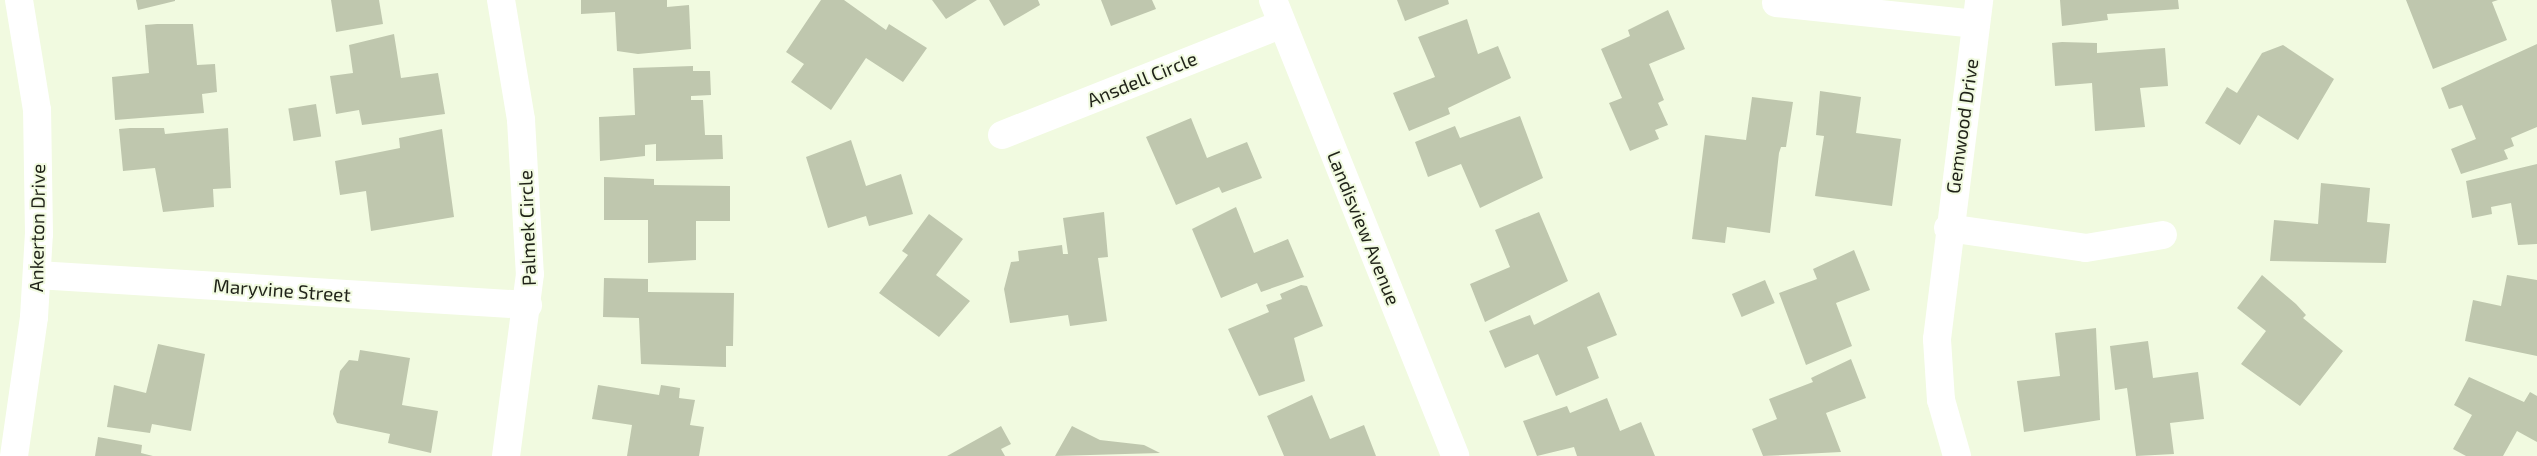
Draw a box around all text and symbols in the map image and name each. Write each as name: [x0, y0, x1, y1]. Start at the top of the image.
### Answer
street label: Ansdell Circle: [1083, 46, 1201, 112]
street label: Gemwood Drive: [1941, 57, 1983, 195]
street label: Landisview Avenue: [1323, 147, 1405, 309]
street label: Ankerton Drive: [24, 164, 50, 292]
street label: Palmek Circle: [514, 170, 540, 286]
street label: Maryvine Street: [212, 274, 352, 306]

